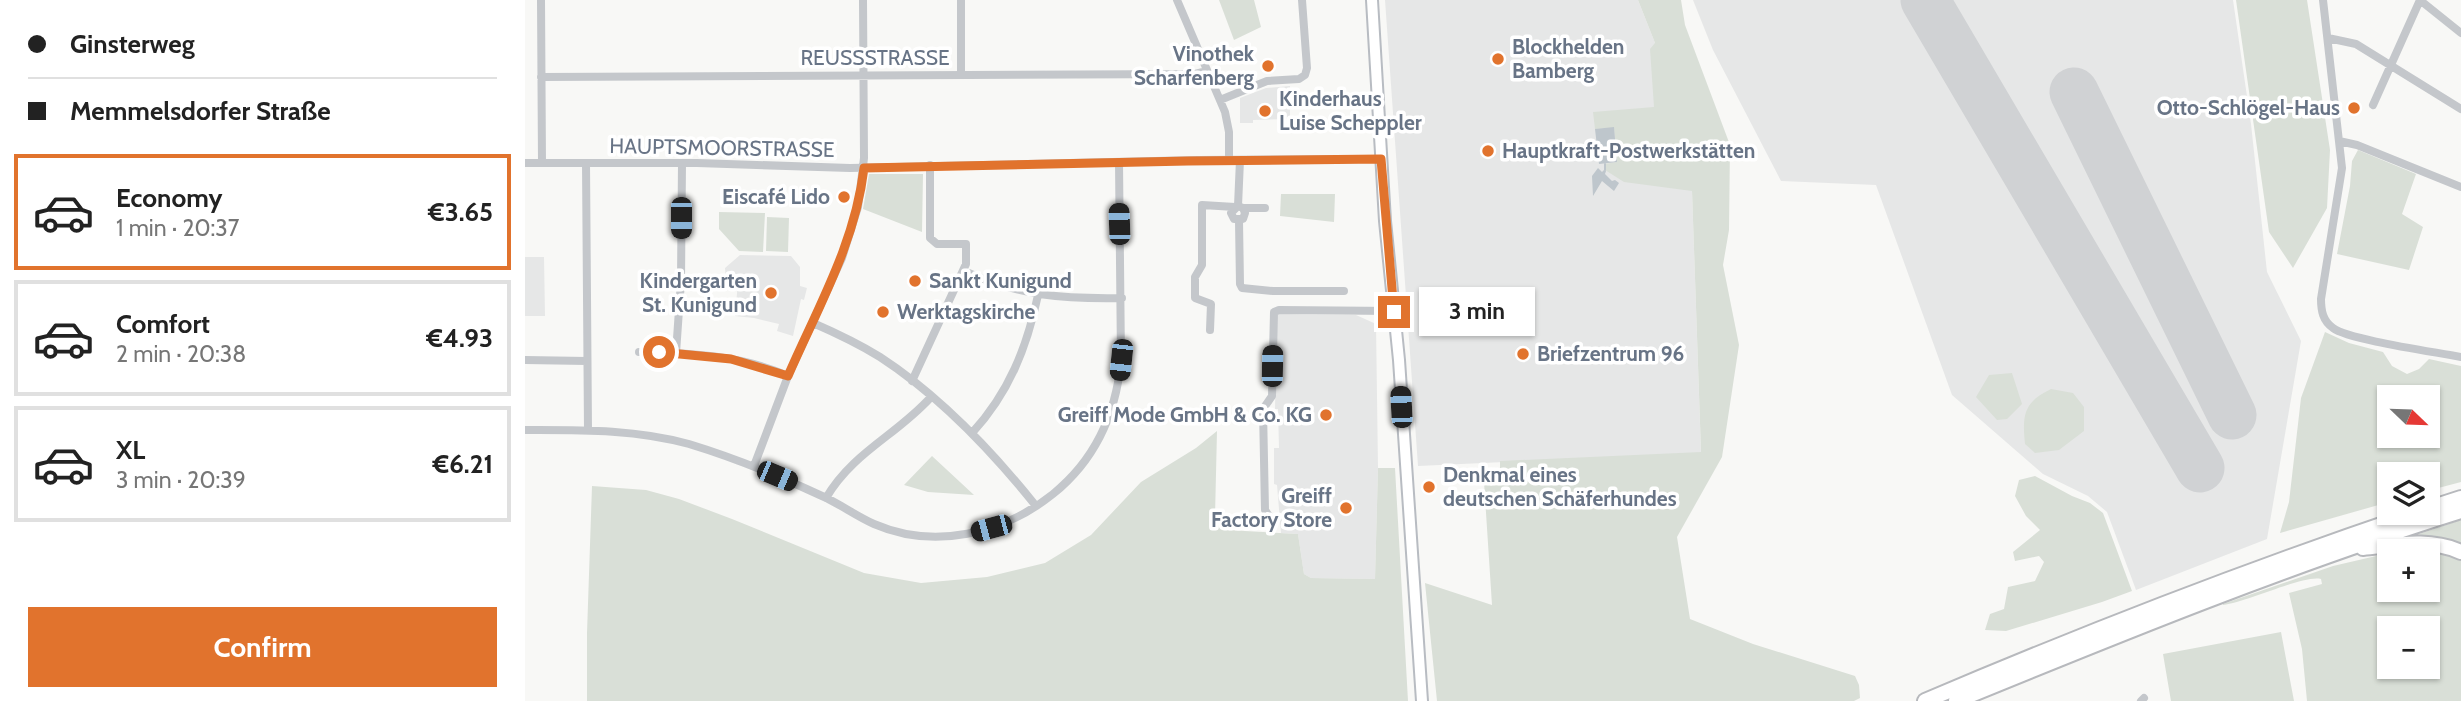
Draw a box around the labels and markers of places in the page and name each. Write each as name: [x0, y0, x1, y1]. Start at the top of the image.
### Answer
place label: Blockhelden Bamberg: [1512, 34, 1624, 83]
place label: Vinothek Scharfenberg: [1134, 41, 1255, 90]
marker: Blockhelden Bamberg: [1490, 51, 1506, 67]
marker: Vinothek Scharfenberg: [1260, 58, 1276, 74]
place label: Kinderhaus Luise Scheppler: [1279, 86, 1422, 135]
place label: Otto-Schlögel-Haus: [2157, 95, 2340, 120]
marker: Otto-Schlögel-Haus: [2346, 100, 2362, 116]
marker: Kinderhaus Luise Scheppler: [1257, 103, 1273, 119]
place label: Hauptkraft-Postwerkstätten: [1502, 138, 1755, 163]
marker: Hauptkraft-Postwerkstätten: [1480, 143, 1496, 159]
place label: Eiscafé Lido: [722, 184, 830, 209]
marker: Eiscafé Lido: [836, 189, 852, 205]
place label: Kindergarten St. Kunigund: [639, 268, 757, 317]
place label: Sankt Kunigund: [929, 268, 1072, 293]
marker: Sankt Kunigund: [907, 273, 923, 289]
marker: Kindergarten St. Kunigund: [763, 285, 779, 301]
place label: Werktagskirche: [897, 299, 1036, 324]
marker: Werktagskirche: [875, 304, 891, 320]
place label: Briefzentrum 96: [1537, 341, 1684, 366]
marker: Briefzentrum 96: [1515, 346, 1531, 362]
place label: Greiff Mode GmbH & Co. KG: [1058, 402, 1312, 427]
marker: Greiff Mode GmbH & Co. KG: [1318, 407, 1334, 423]
place label: Denkmal eines deutschen Schäferhundes: [1443, 462, 1677, 511]
marker: Denkmal eines deutschen Schäferhundes: [1421, 479, 1437, 495]
place label: Greiff Factory Store: [1211, 483, 1332, 532]
marker: Greiff Factory Store: [1338, 500, 1354, 516]

